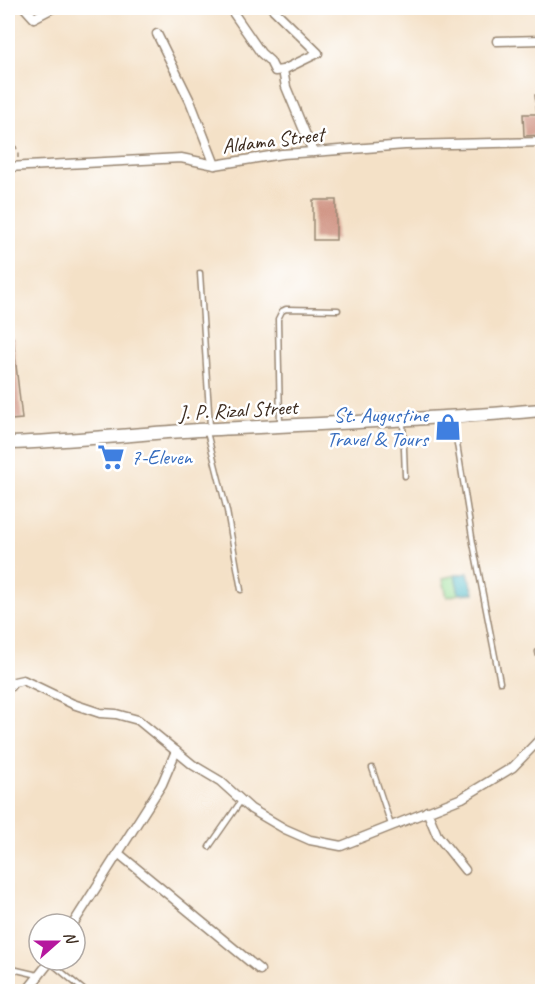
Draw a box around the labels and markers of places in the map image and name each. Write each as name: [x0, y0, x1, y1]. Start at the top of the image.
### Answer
place label: St. Augustine Travel & Tours: [326, 402, 430, 452]
shop icon: St. Augustine Travel & Tours: [433, 412, 463, 442]
supermarket icon: 7-Eleven: [96, 442, 126, 472]
place label: 7-Eleven: [131, 444, 194, 470]

